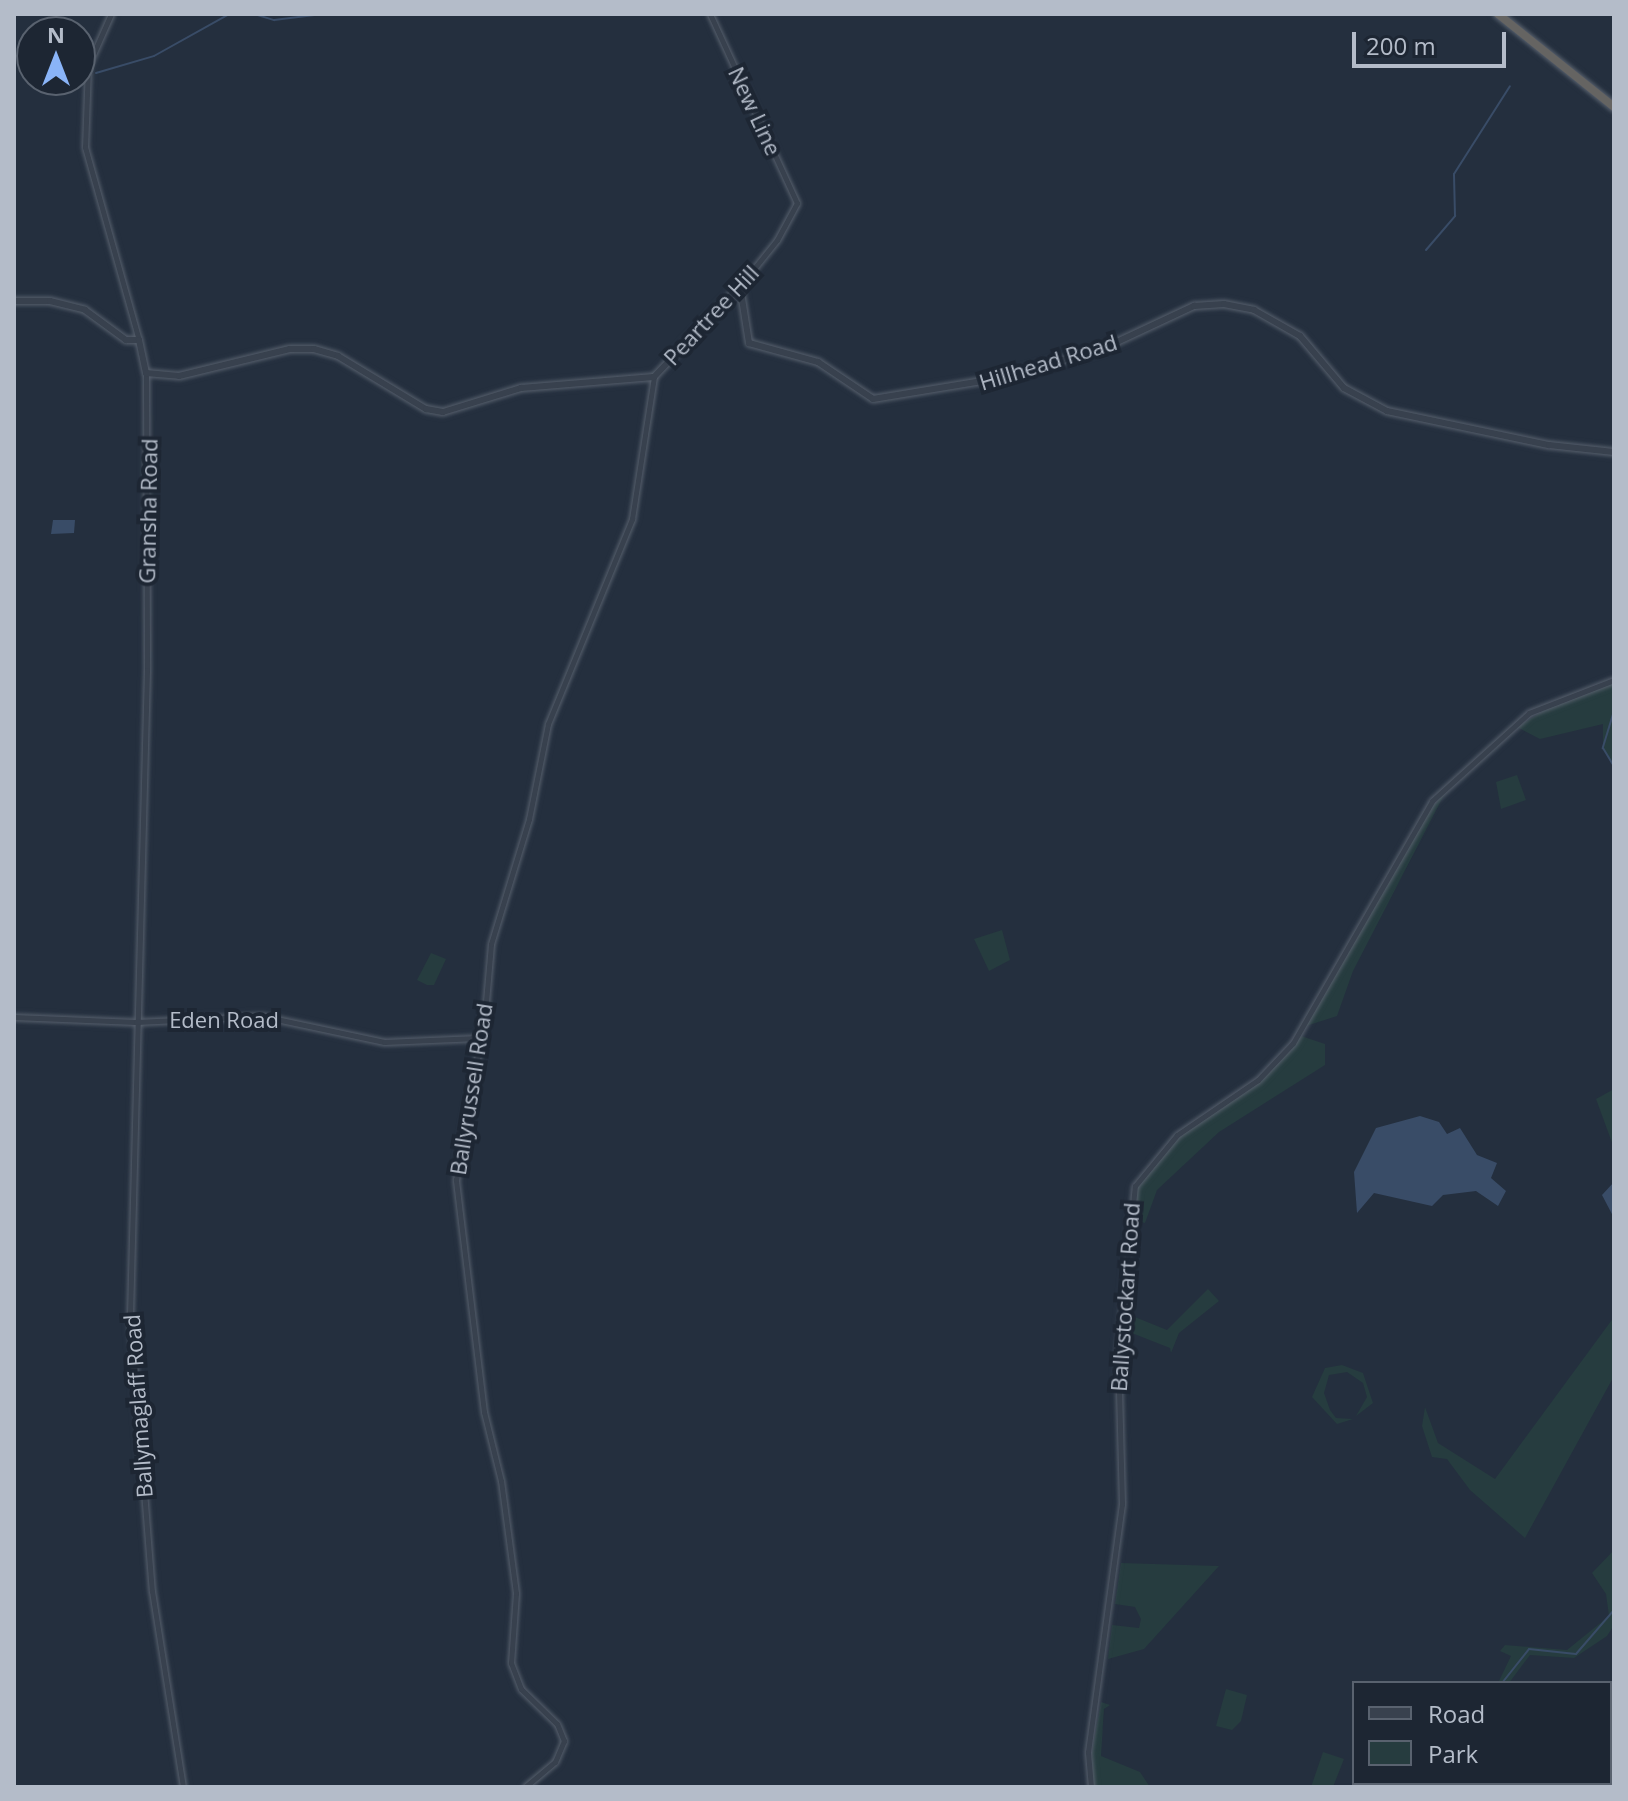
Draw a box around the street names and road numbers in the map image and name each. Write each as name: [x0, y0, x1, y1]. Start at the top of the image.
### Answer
street label: New Line: [723, 63, 787, 159]
street label: Peartree Hill: [658, 260, 764, 370]
street label: Hillhead Road: [976, 329, 1120, 395]
street label: Gransha Road: [134, 438, 162, 584]
street label: Ballyrussell Road: [444, 1001, 498, 1177]
street label: Eden Road: [169, 1007, 279, 1033]
street label: Ballystockart Road: [1105, 1202, 1145, 1392]
street label: Ballymaglaff Road: [118, 1313, 158, 1499]

